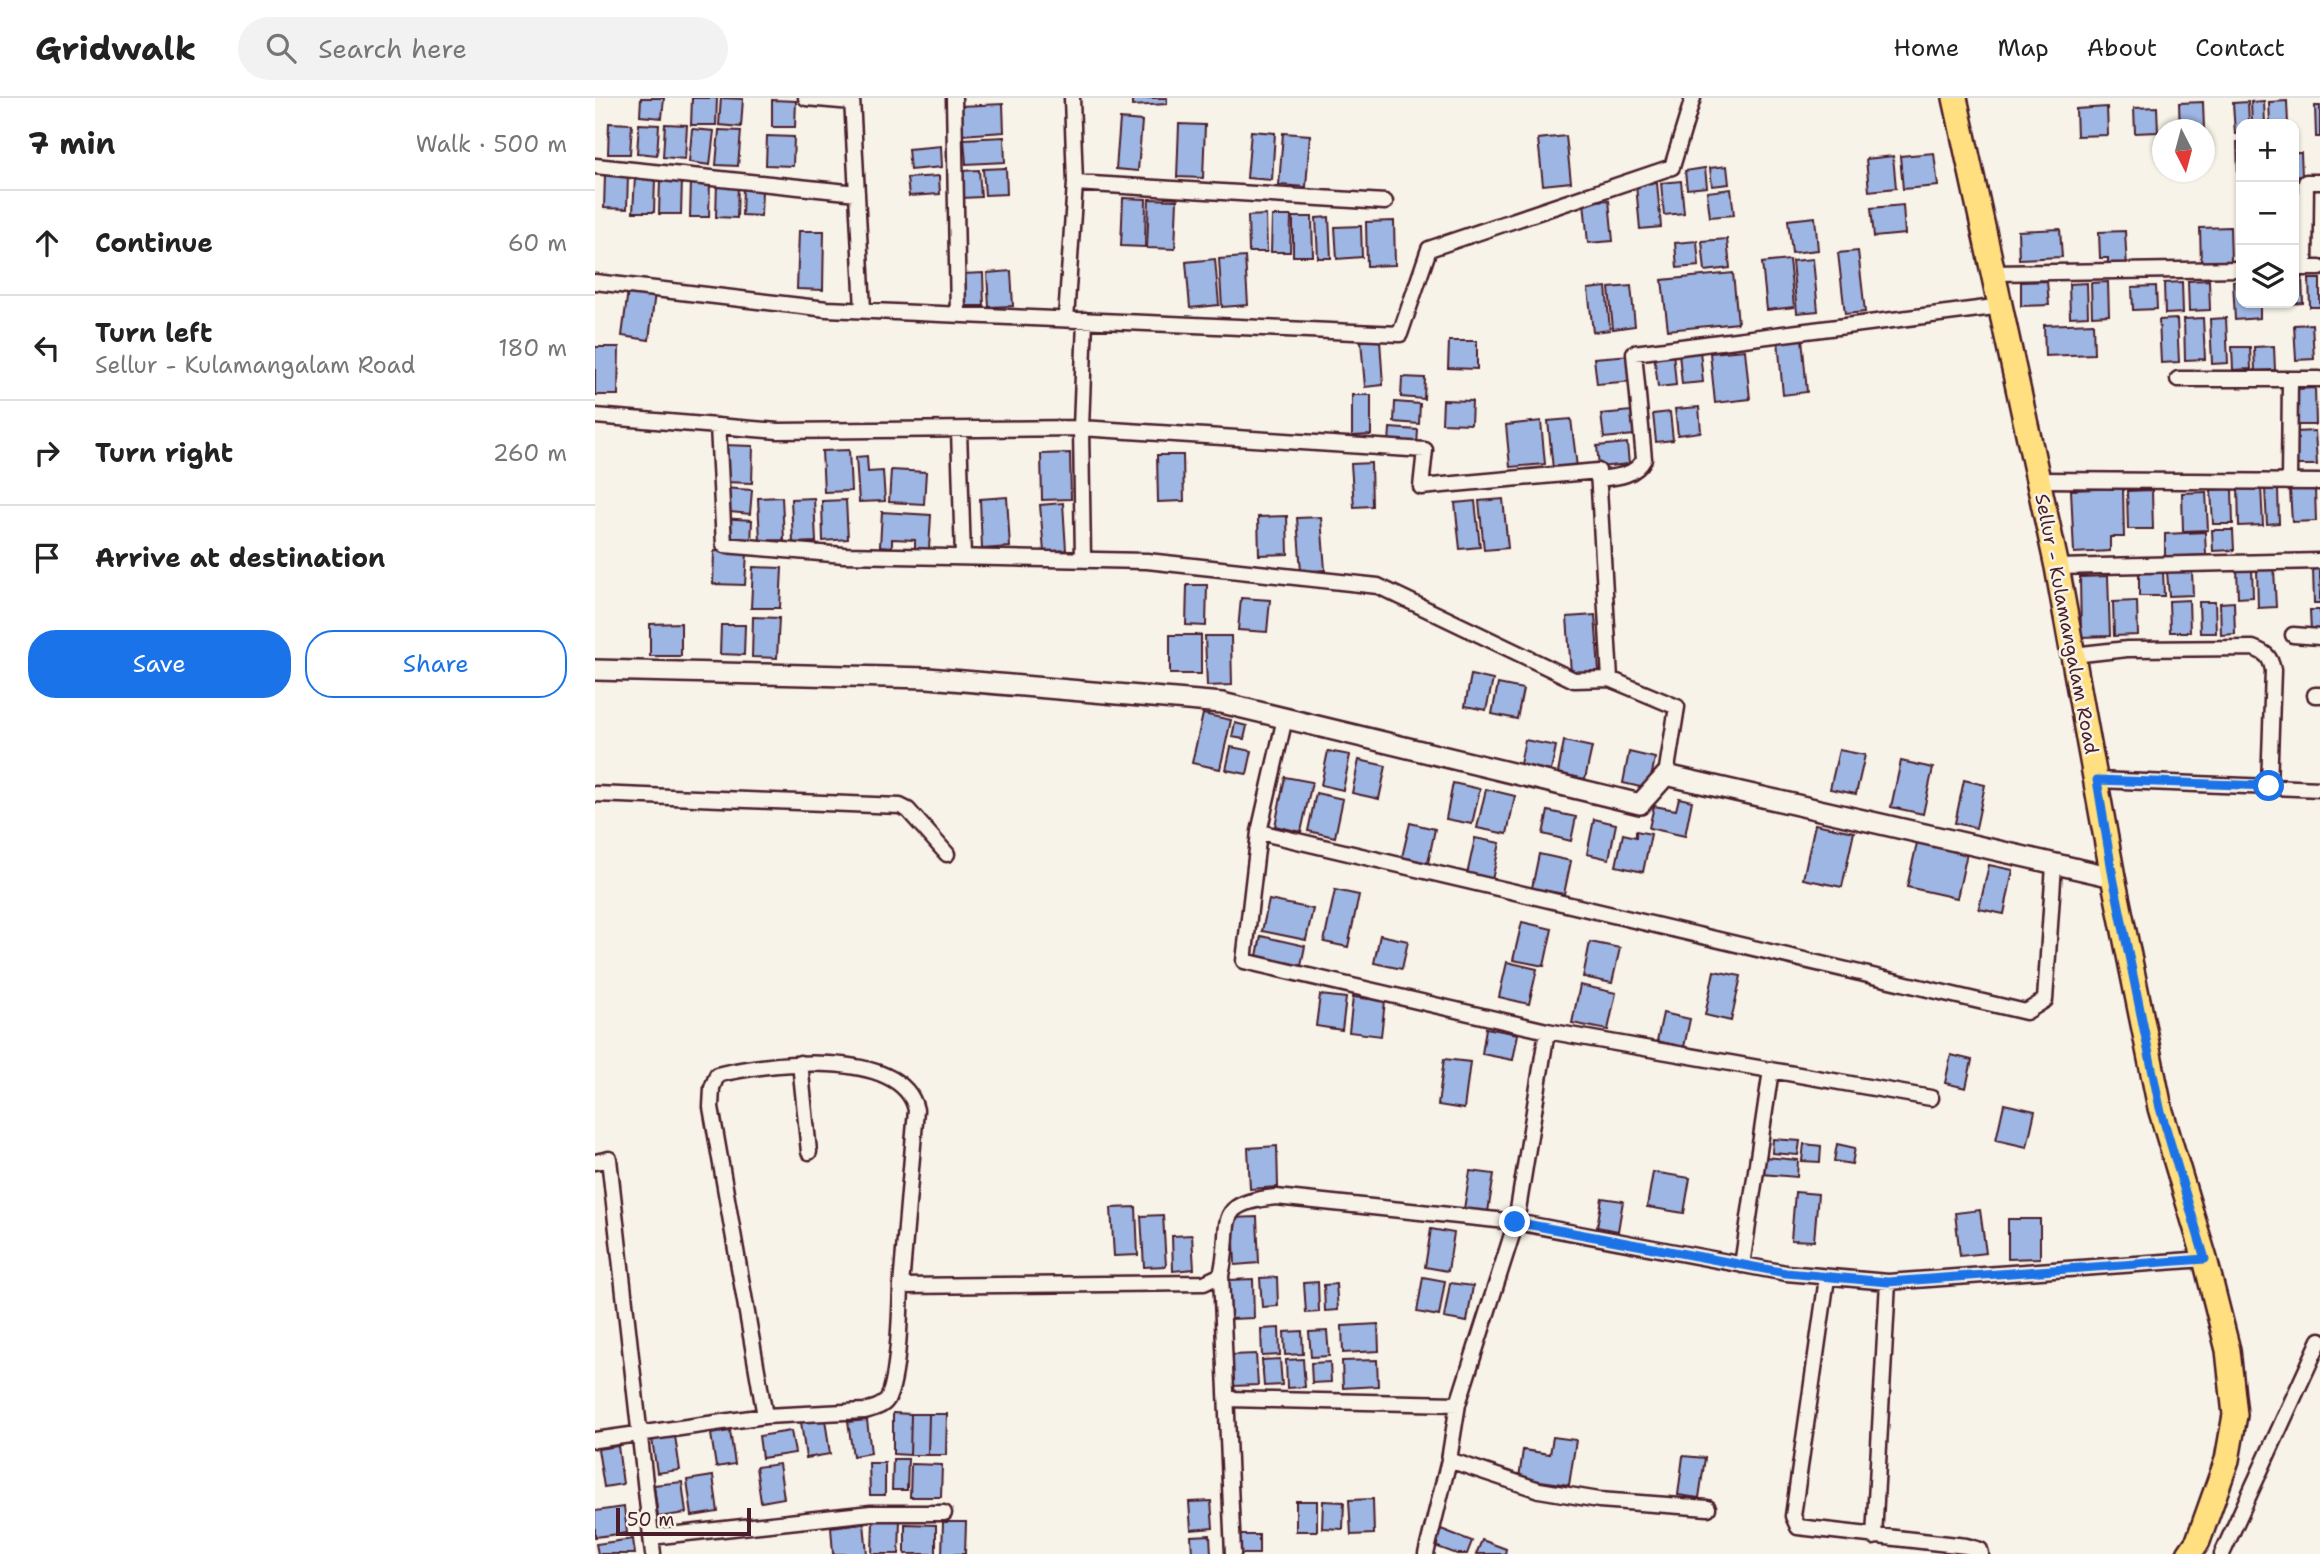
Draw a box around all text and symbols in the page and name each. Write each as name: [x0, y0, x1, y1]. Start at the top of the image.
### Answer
search box: [238, 17, 728, 80]
text: Gridwalk: [35, 26, 196, 71]
icon: search: [262, 29, 300, 67]
text: Search here: [318, 31, 467, 66]
text: Home: [1893, 32, 1959, 64]
text: Map: [1997, 32, 2049, 64]
text: About: [2087, 32, 2157, 64]
text: Contact: [2195, 32, 2285, 64]
north arrow: [2152, 119, 2215, 182]
map controls: [2236, 119, 2299, 308]
button: +: [2236, 119, 2299, 182]
text: 7 min: [28, 123, 115, 164]
text: Walk · 500 m: [416, 129, 567, 159]
button: −: [2236, 182, 2299, 245]
icon: ahead: [28, 224, 66, 262]
text: Continue: [95, 225, 213, 260]
text: 60 m: [508, 228, 567, 258]
button: layers: [2236, 245, 2299, 308]
text: Turn left: [95, 315, 212, 350]
icon: left: [28, 329, 66, 367]
text: 180 m: [498, 333, 567, 363]
text: Sellur - Kulamangalam Road: [95, 350, 415, 380]
icon: right: [28, 434, 66, 472]
text: Turn right: [95, 435, 233, 470]
text: 260 m: [493, 438, 567, 468]
street label: Sellur - Kulamangalam Road: [2029, 492, 2105, 756]
icon: arrive: [28, 539, 66, 577]
text: Arrive at destination: [95, 540, 385, 575]
button: Save: [28, 630, 291, 698]
button: Share: [305, 630, 567, 698]
route start: [2253, 770, 2284, 801]
route end: [1499, 1206, 1530, 1237]
scale bar: [616, 1505, 751, 1537]
text: 50 m: [627, 1507, 675, 1532]

